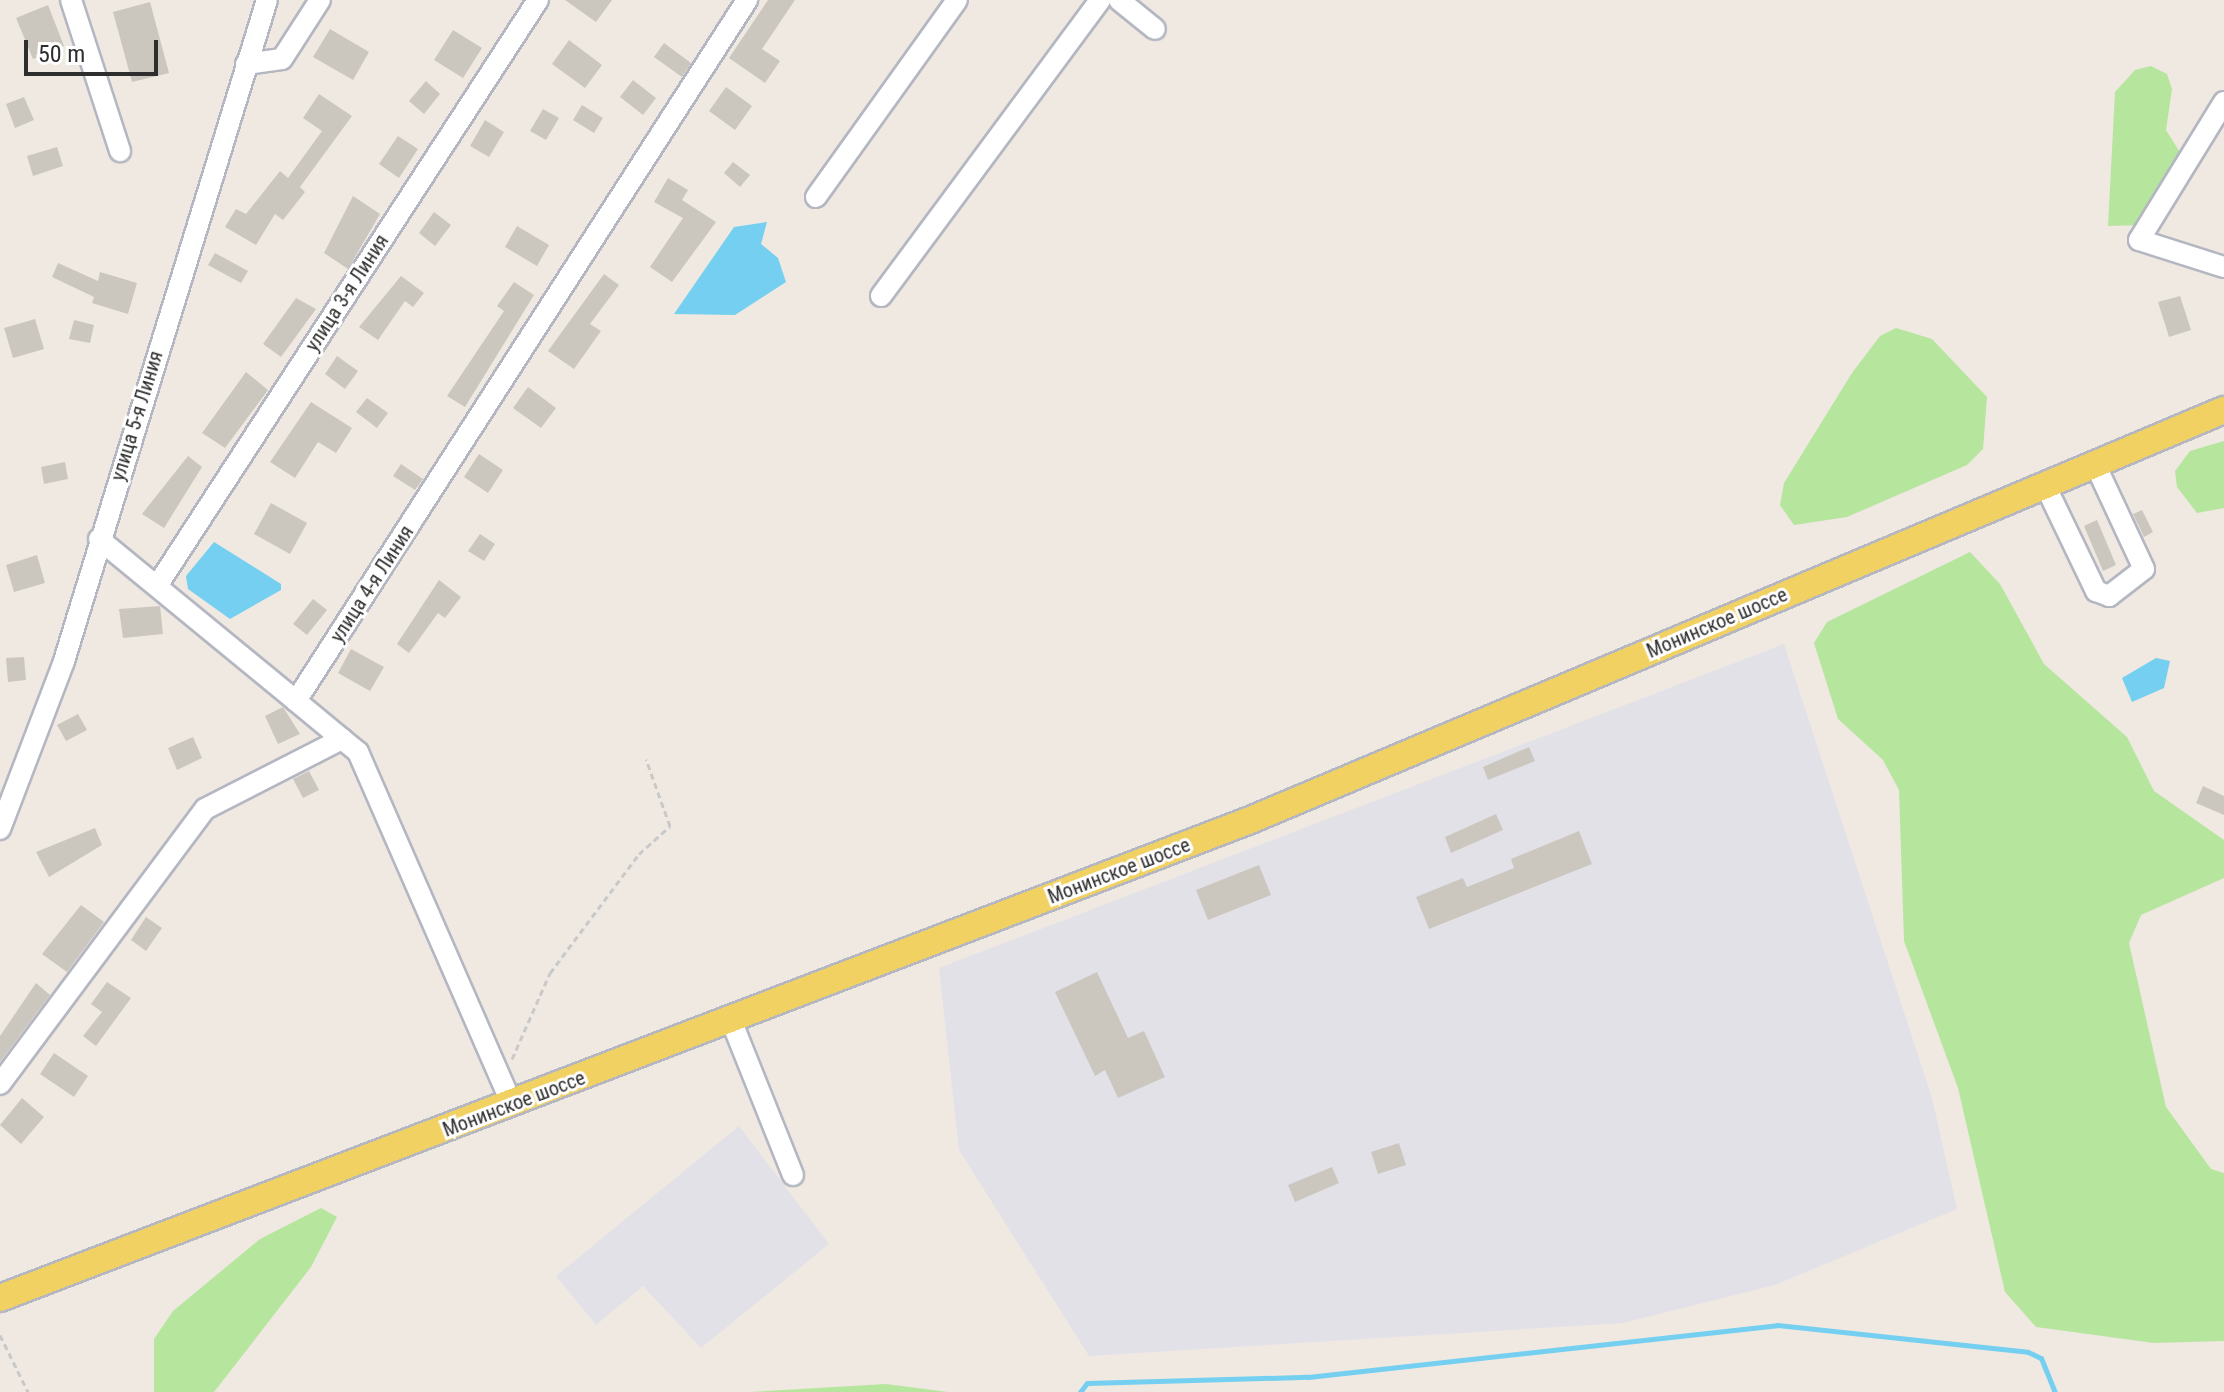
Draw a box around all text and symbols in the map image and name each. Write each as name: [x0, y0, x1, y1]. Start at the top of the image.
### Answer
scale bar: [28, 24, 162, 74]
text: 50 m: [38, 40, 85, 68]
street label: улица 3-я Линия: [300, 230, 394, 356]
street label: улица 5-я Линия: [106, 348, 168, 484]
street label: улица 4-я Линия: [325, 521, 419, 647]
street label: Монинское шоссе: [1643, 583, 1791, 663]
street label: Монинское шоссе: [1045, 833, 1193, 909]
street label: Монинское шоссе: [440, 1066, 588, 1142]

